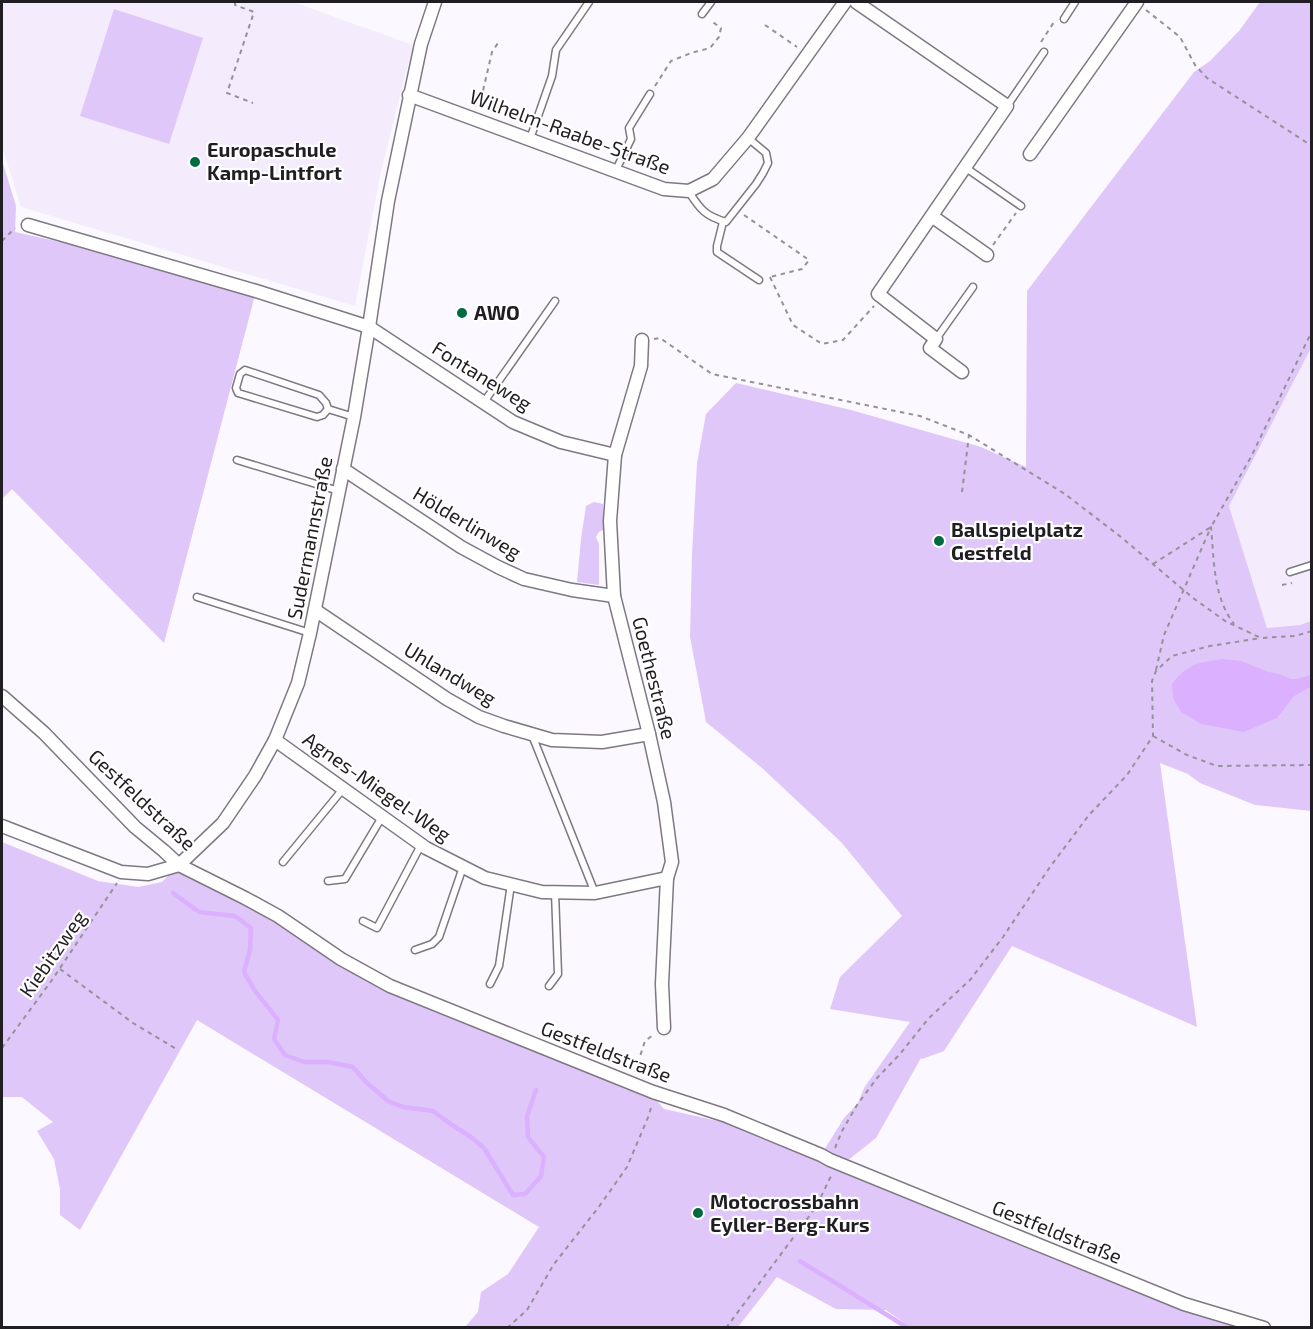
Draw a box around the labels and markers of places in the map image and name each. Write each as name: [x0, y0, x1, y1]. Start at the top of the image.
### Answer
place label: Europaschule Kamp-Lintfort: [207, 137, 342, 184]
marker: Europaschule Kamp-Lintfort: [188, 155, 202, 169]
place label: AWO: [474, 300, 520, 324]
marker: AWO: [455, 306, 469, 320]
place label: Ballspielplatz Gestfeld: [951, 517, 1083, 564]
marker: Ballspielplatz Gestfeld: [932, 534, 946, 548]
place label: Motocrossbahn Eyller-Berg-Kurs: [710, 1189, 870, 1237]
marker: Motocrossbahn Eyller-Berg-Kurs: [691, 1206, 705, 1220]

